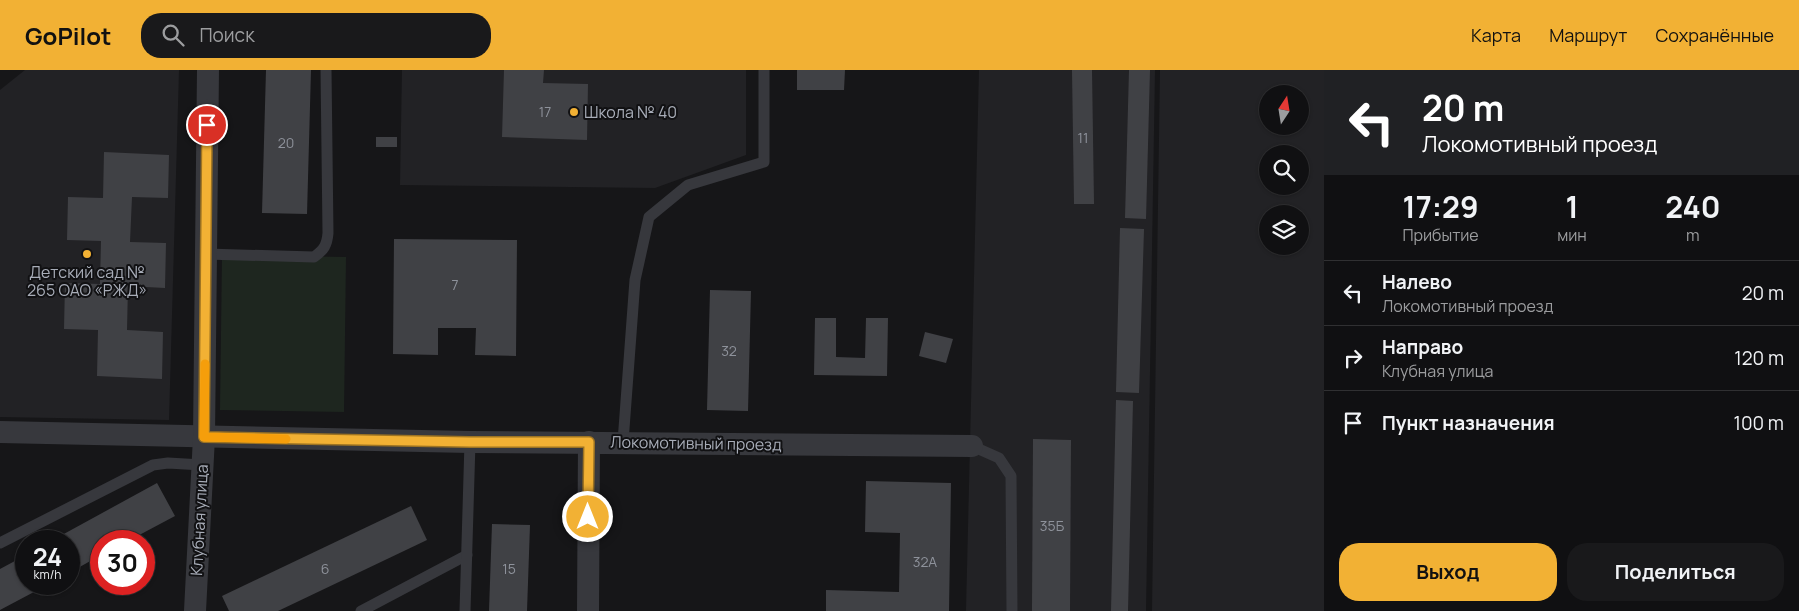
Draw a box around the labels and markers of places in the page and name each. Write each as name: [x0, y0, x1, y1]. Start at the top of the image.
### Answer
place label: Школа № 40: [584, 101, 677, 123]
pin: [186, 104, 228, 146]
marker: Школа № 40: [568, 106, 580, 118]
marker: Детский сад № 265 ОАО «РЖД»: [81, 248, 93, 260]
place label: Детский сад № 265 ОАО «РЖД»: [27, 261, 147, 301]

